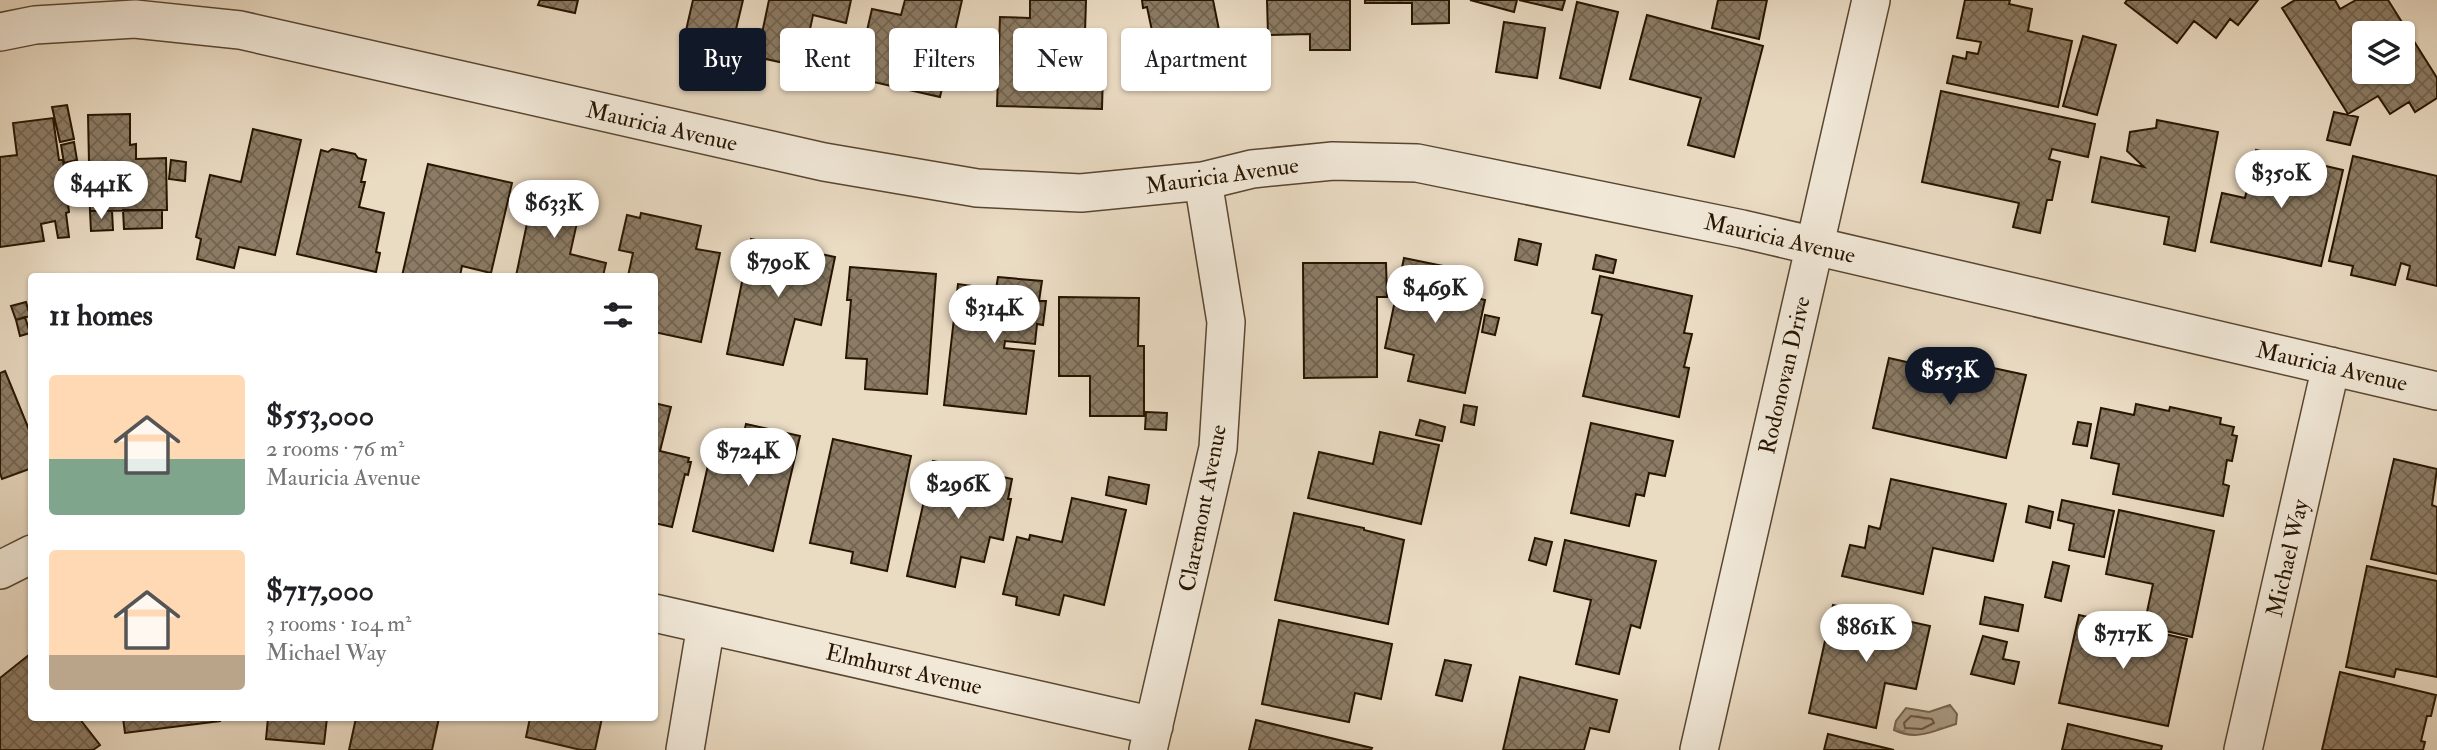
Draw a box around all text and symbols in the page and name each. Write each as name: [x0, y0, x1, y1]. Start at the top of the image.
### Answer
map controls: [2352, 21, 2415, 84]
button: layers: [2352, 21, 2415, 84]
chip: Buy: [679, 28, 766, 91]
chip: Rent: [780, 28, 875, 91]
chip: Filters: [889, 28, 999, 91]
chip: New: [1013, 28, 1107, 91]
chip: Apartment: [1121, 28, 1271, 91]
street label: Mauricia Avenue: [583, 95, 741, 158]
street label: Mauricia Avenue: [1144, 150, 1301, 201]
pin: $350K: [2232, 150, 2330, 210]
text: $350K: [2251, 158, 2311, 187]
pin: $441K: [52, 162, 150, 221]
text: $441K: [70, 169, 132, 198]
pin: $633K: [505, 180, 603, 240]
text: $633K: [525, 188, 583, 217]
street label: Mauricia Avenue: [1701, 207, 1859, 270]
pin: $790K: [729, 240, 827, 299]
text: $790K: [746, 247, 810, 276]
pin: $469K: [1386, 266, 1484, 325]
text: $469K: [1403, 273, 1467, 302]
pin: $314K: [945, 286, 1043, 345]
text: $314K: [965, 293, 1023, 322]
street label: Rodonovan Drive: [1752, 293, 1817, 457]
icon: filters: [599, 296, 637, 334]
text: 11 homes: [49, 297, 153, 334]
street label: Mauricia Avenue: [2253, 335, 2411, 398]
pin: $553K: [1901, 348, 1999, 407]
text: $553K: [1921, 355, 1979, 384]
text: $553,000: [266, 397, 374, 434]
icon: home: [105, 403, 189, 487]
street label: Claremont Avenue: [1172, 422, 1233, 594]
pin: $724K: [699, 428, 797, 488]
text: 2 rooms · 76 m²: [266, 434, 404, 463]
text: $724K: [716, 436, 780, 465]
pin: $296K: [909, 462, 1007, 521]
text: Mauricia Avenue: [266, 463, 420, 492]
text: $296K: [926, 469, 990, 498]
street label: Michael Way: [2260, 495, 2315, 620]
text: $717,000: [266, 572, 374, 609]
icon: home: [105, 578, 189, 662]
pin: $861K: [1817, 604, 1915, 664]
text: 3 rooms · 104 m²: [266, 609, 412, 638]
text: $861K: [1836, 612, 1896, 641]
pin: $717K: [2074, 612, 2172, 671]
text: $717K: [2094, 619, 2152, 648]
street label: Elmhurst Avenue: [823, 637, 985, 702]
text: Michael Way: [266, 638, 386, 667]

